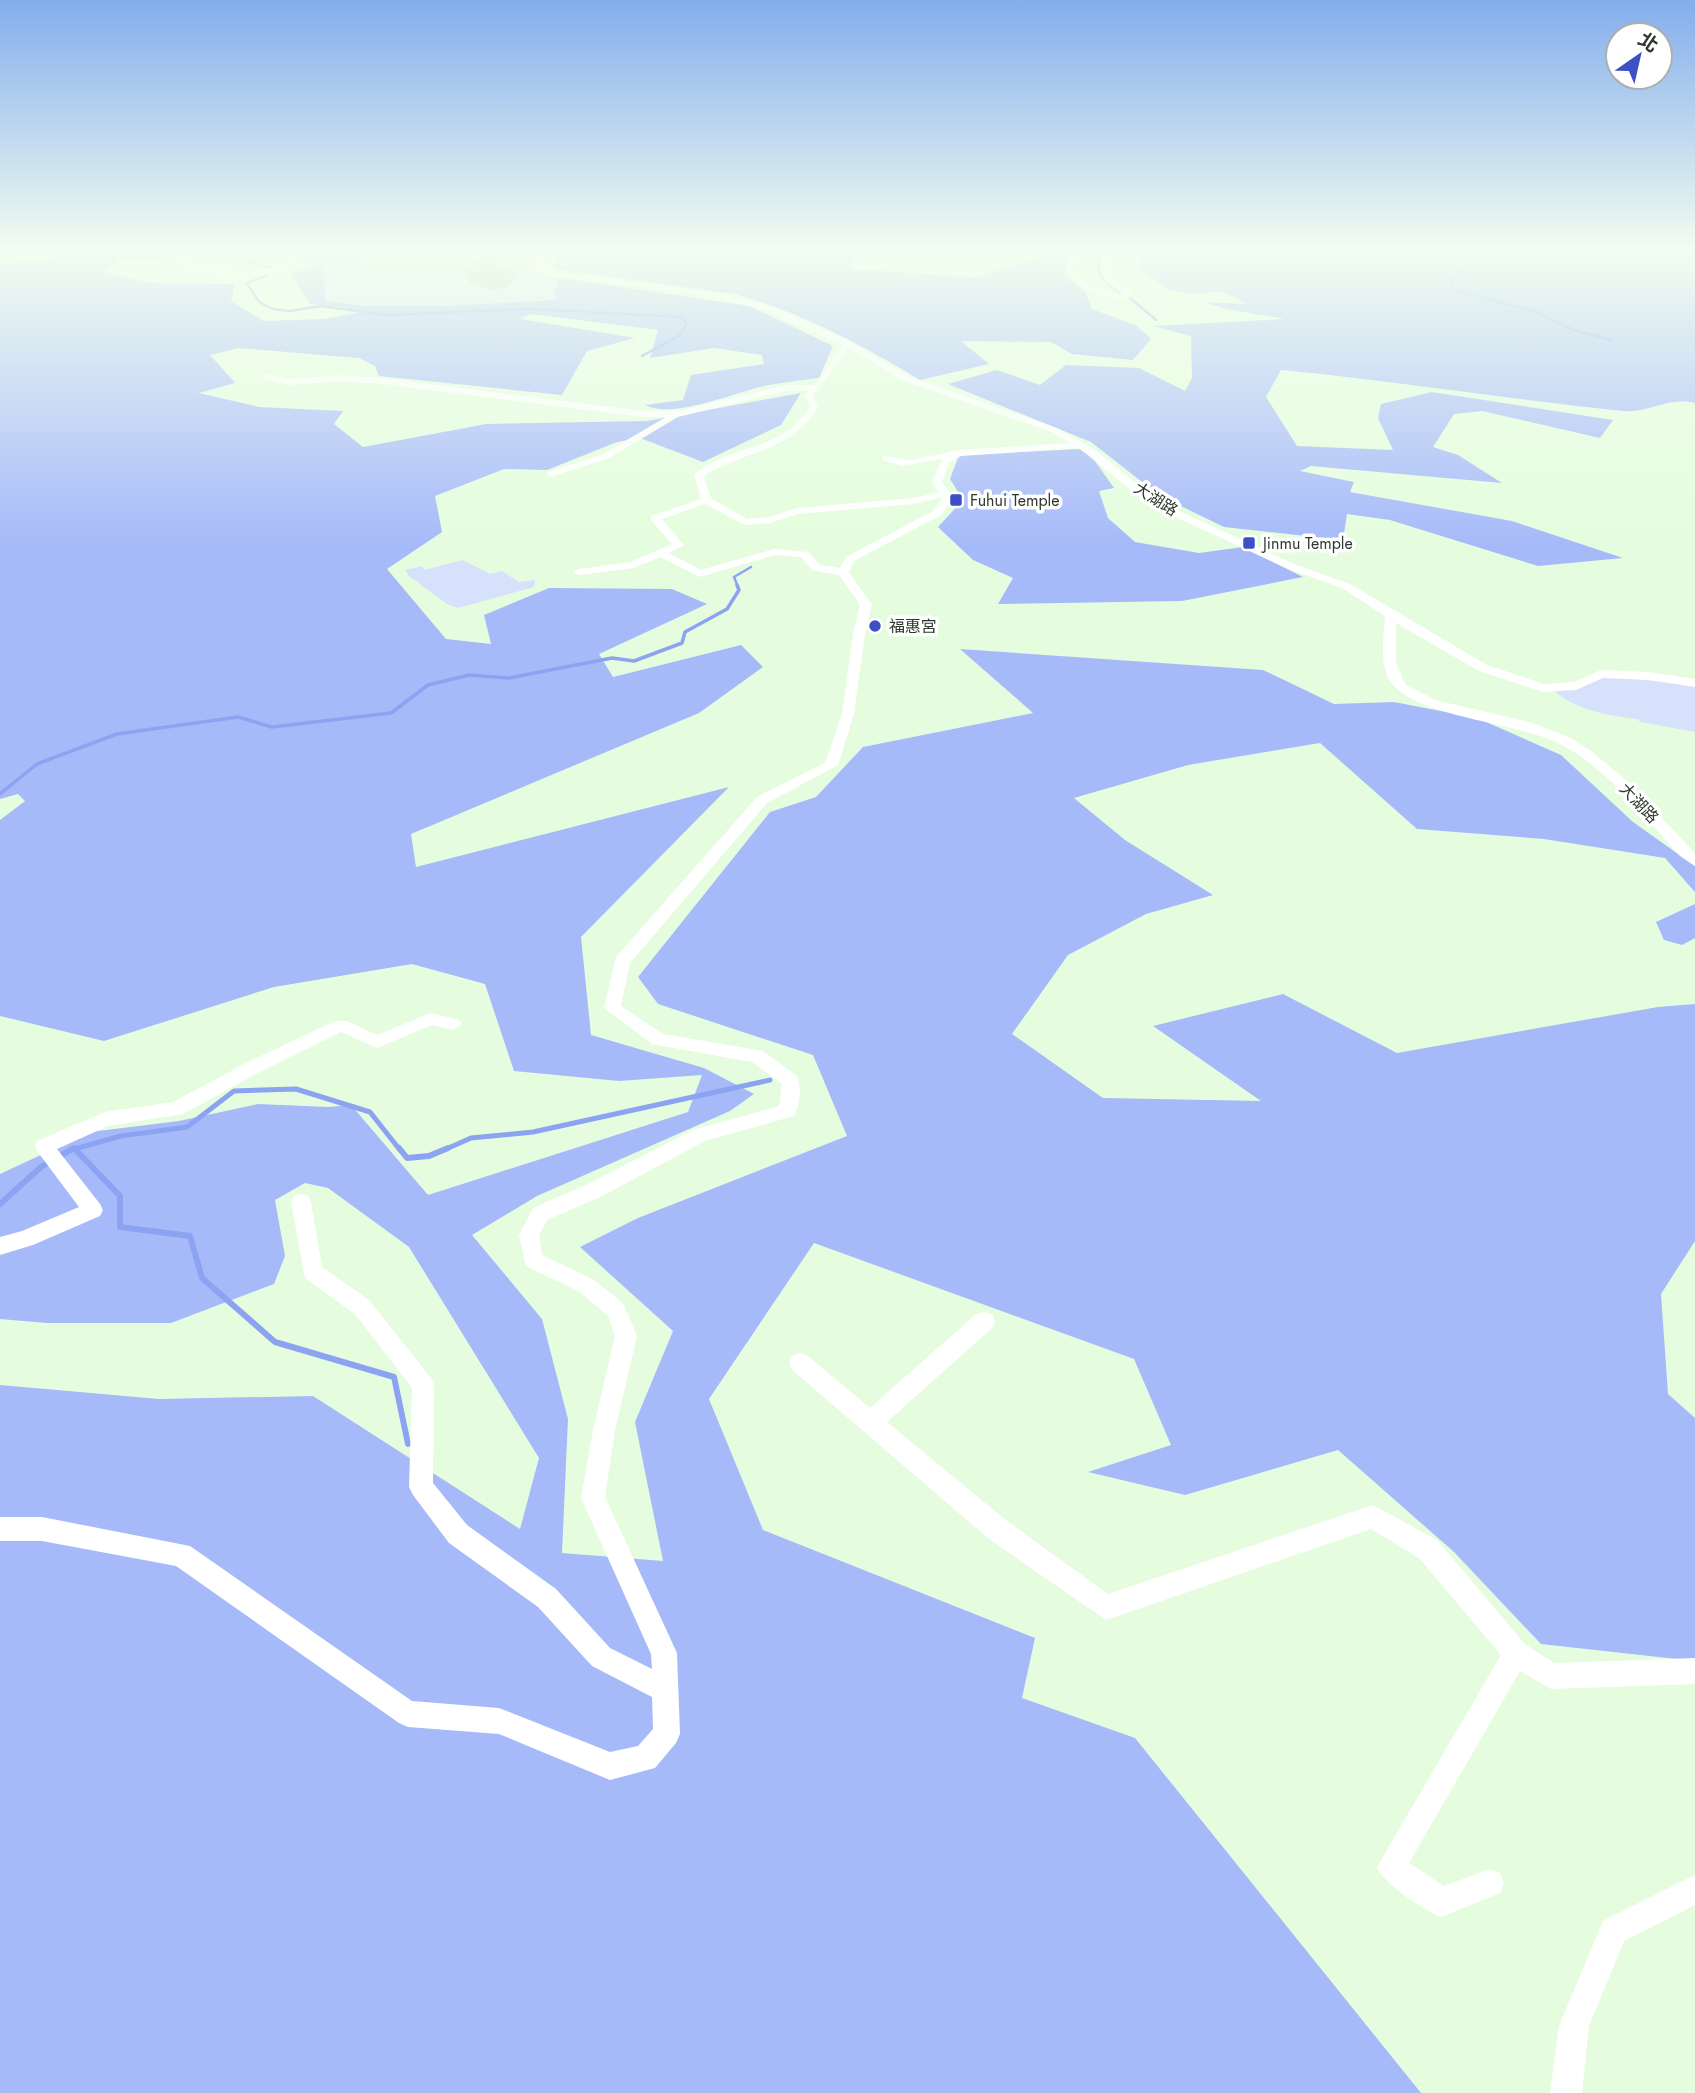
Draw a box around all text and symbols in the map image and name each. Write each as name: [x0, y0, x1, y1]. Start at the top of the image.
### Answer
north arrow: [1604, 21, 1674, 91]
text: 北: [1633, 26, 1664, 59]
street label: 大湖路: [1130, 477, 1182, 521]
place label: Fuhui Temple: [970, 489, 1059, 512]
marker: Fuhui Temple: [948, 492, 964, 508]
place label: Jinmu Temple: [1261, 532, 1353, 555]
marker: Jinmu Temple: [1241, 535, 1257, 551]
place label: 福惠宮: [889, 615, 937, 638]
marker: 福惠宮: [867, 618, 883, 634]
street label: 大湖路: [1614, 778, 1664, 828]

